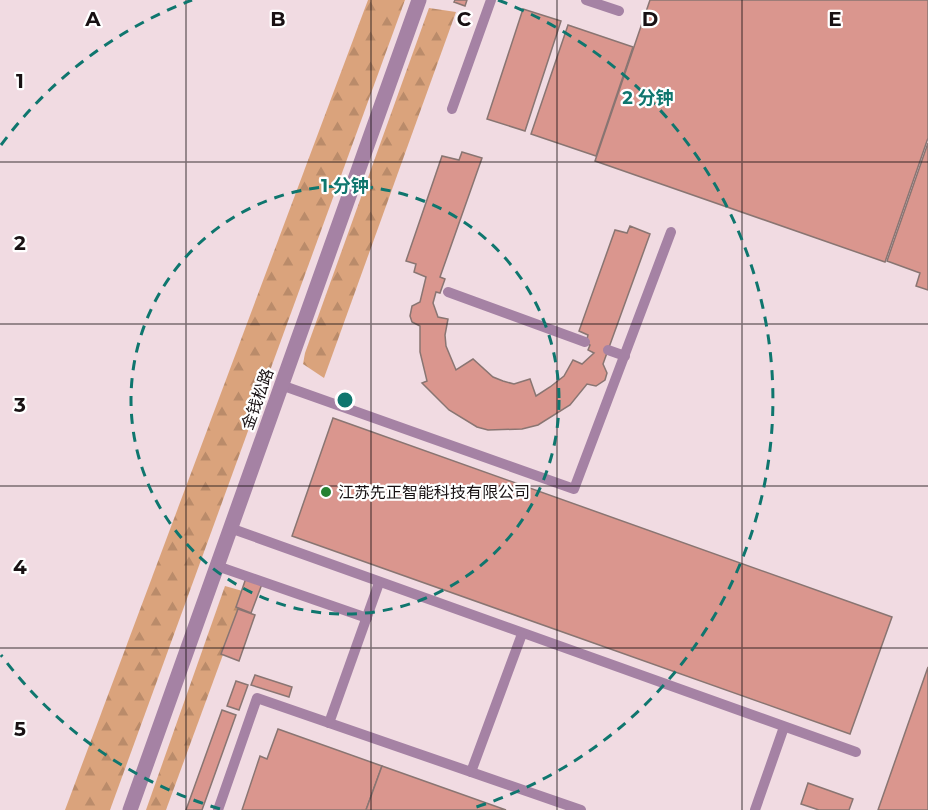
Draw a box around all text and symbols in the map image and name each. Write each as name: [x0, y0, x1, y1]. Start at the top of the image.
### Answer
text: A: [84, 7, 101, 31]
text: B: [270, 7, 286, 31]
text: C: [457, 7, 472, 31]
text: D: [642, 7, 658, 31]
text: E: [828, 7, 842, 31]
text: 1: [16, 69, 24, 93]
text: 2 分钟: [622, 87, 674, 109]
text: 1 分钟: [321, 175, 369, 197]
text: 2: [14, 231, 26, 255]
street label: 金钱松路: [238, 366, 277, 432]
centre of rings: [335, 390, 355, 410]
text: 3: [13, 393, 26, 417]
place label: 江苏先正智能科技有限公司: [338, 483, 530, 502]
marker: 江苏先正智能科技有限公司: [319, 485, 333, 499]
text: 4: [13, 555, 27, 579]
text: 5: [14, 717, 26, 741]

